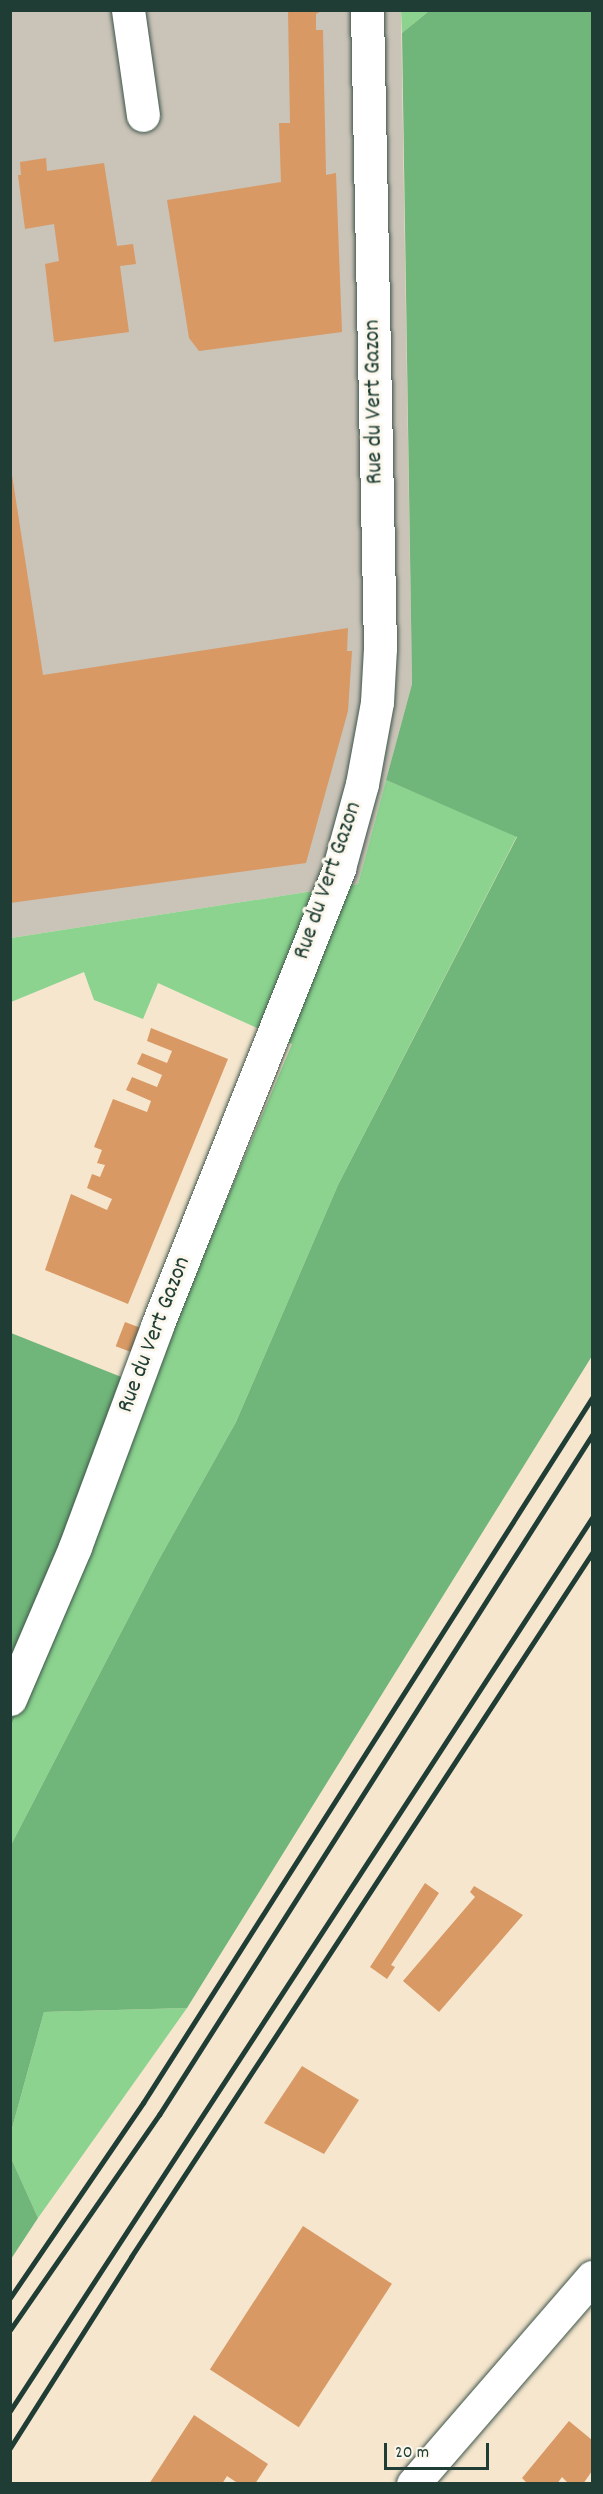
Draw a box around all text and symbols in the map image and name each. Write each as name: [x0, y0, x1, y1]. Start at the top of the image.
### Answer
street label: Rue du Vert Gazon: [359, 319, 391, 485]
street label: Rue du Vert Gazon: [289, 798, 369, 964]
street label: Rue du Vert Gazon: [112, 1253, 198, 1417]
scale bar: [387, 2431, 492, 2469]
text: 20 m: [395, 2441, 429, 2466]

